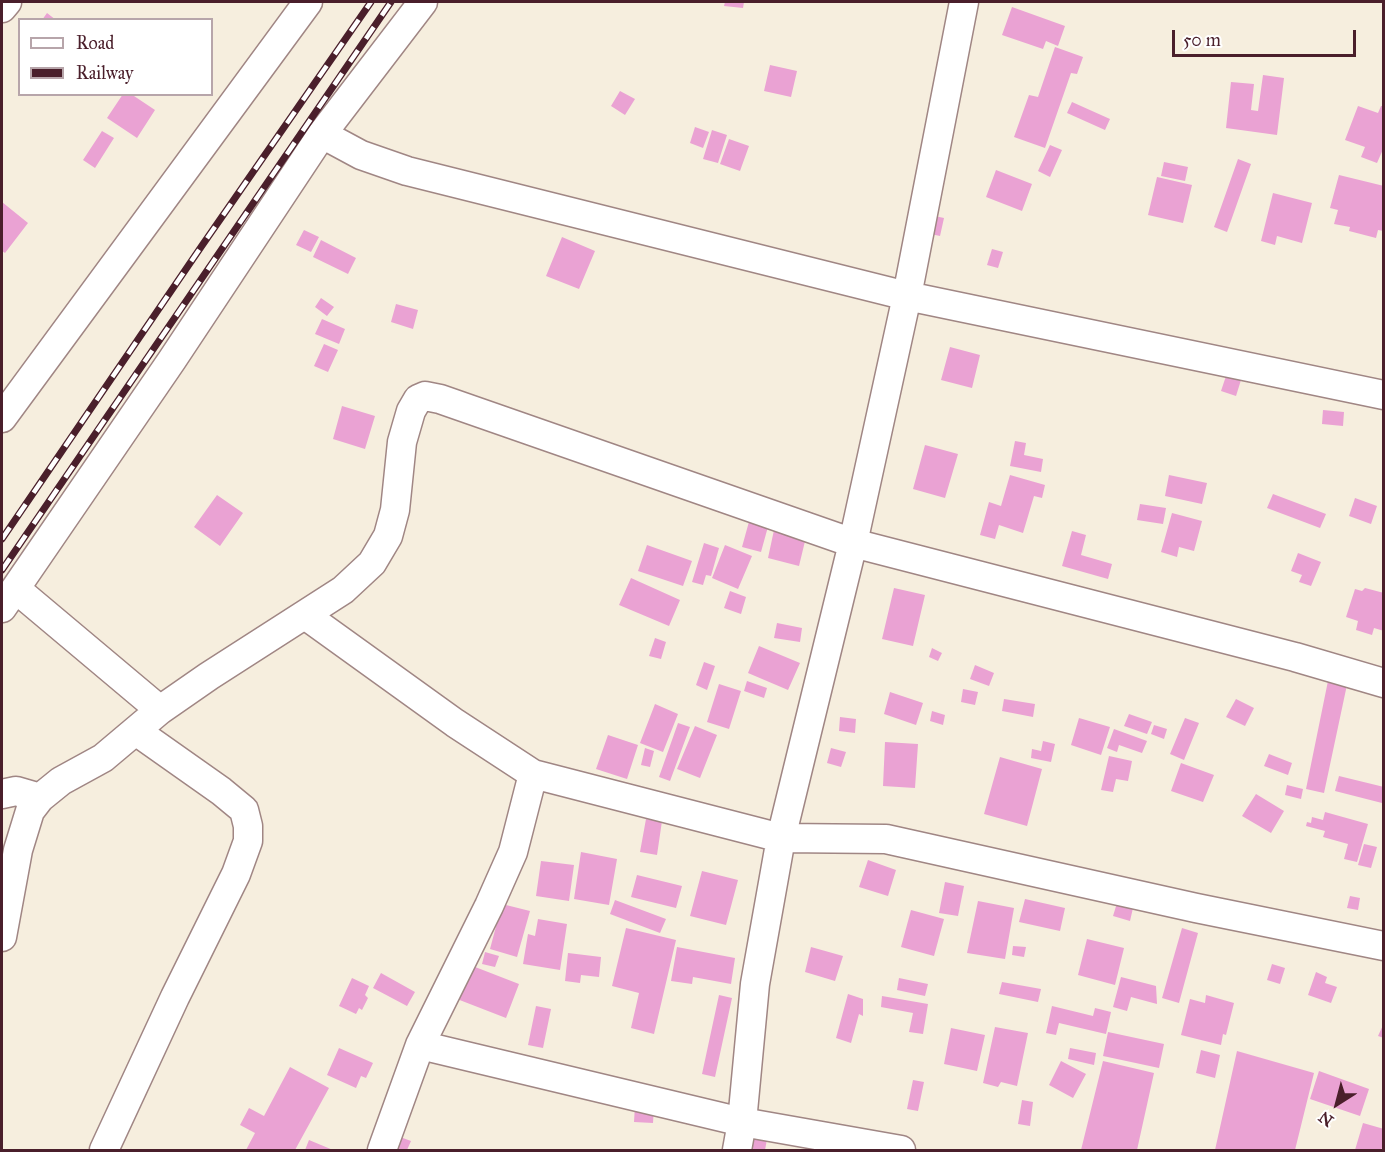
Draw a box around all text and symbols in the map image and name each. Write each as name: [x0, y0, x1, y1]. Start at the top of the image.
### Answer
legend: [18, 18, 213, 96]
scale bar: [1175, 18, 1360, 56]
text: 50 m: [1183, 29, 1221, 51]
text: Road: [76, 32, 114, 54]
text: Railway: [76, 62, 133, 84]
north arrow: [1307, 1074, 1367, 1134]
text: N: [1315, 1107, 1337, 1131]

